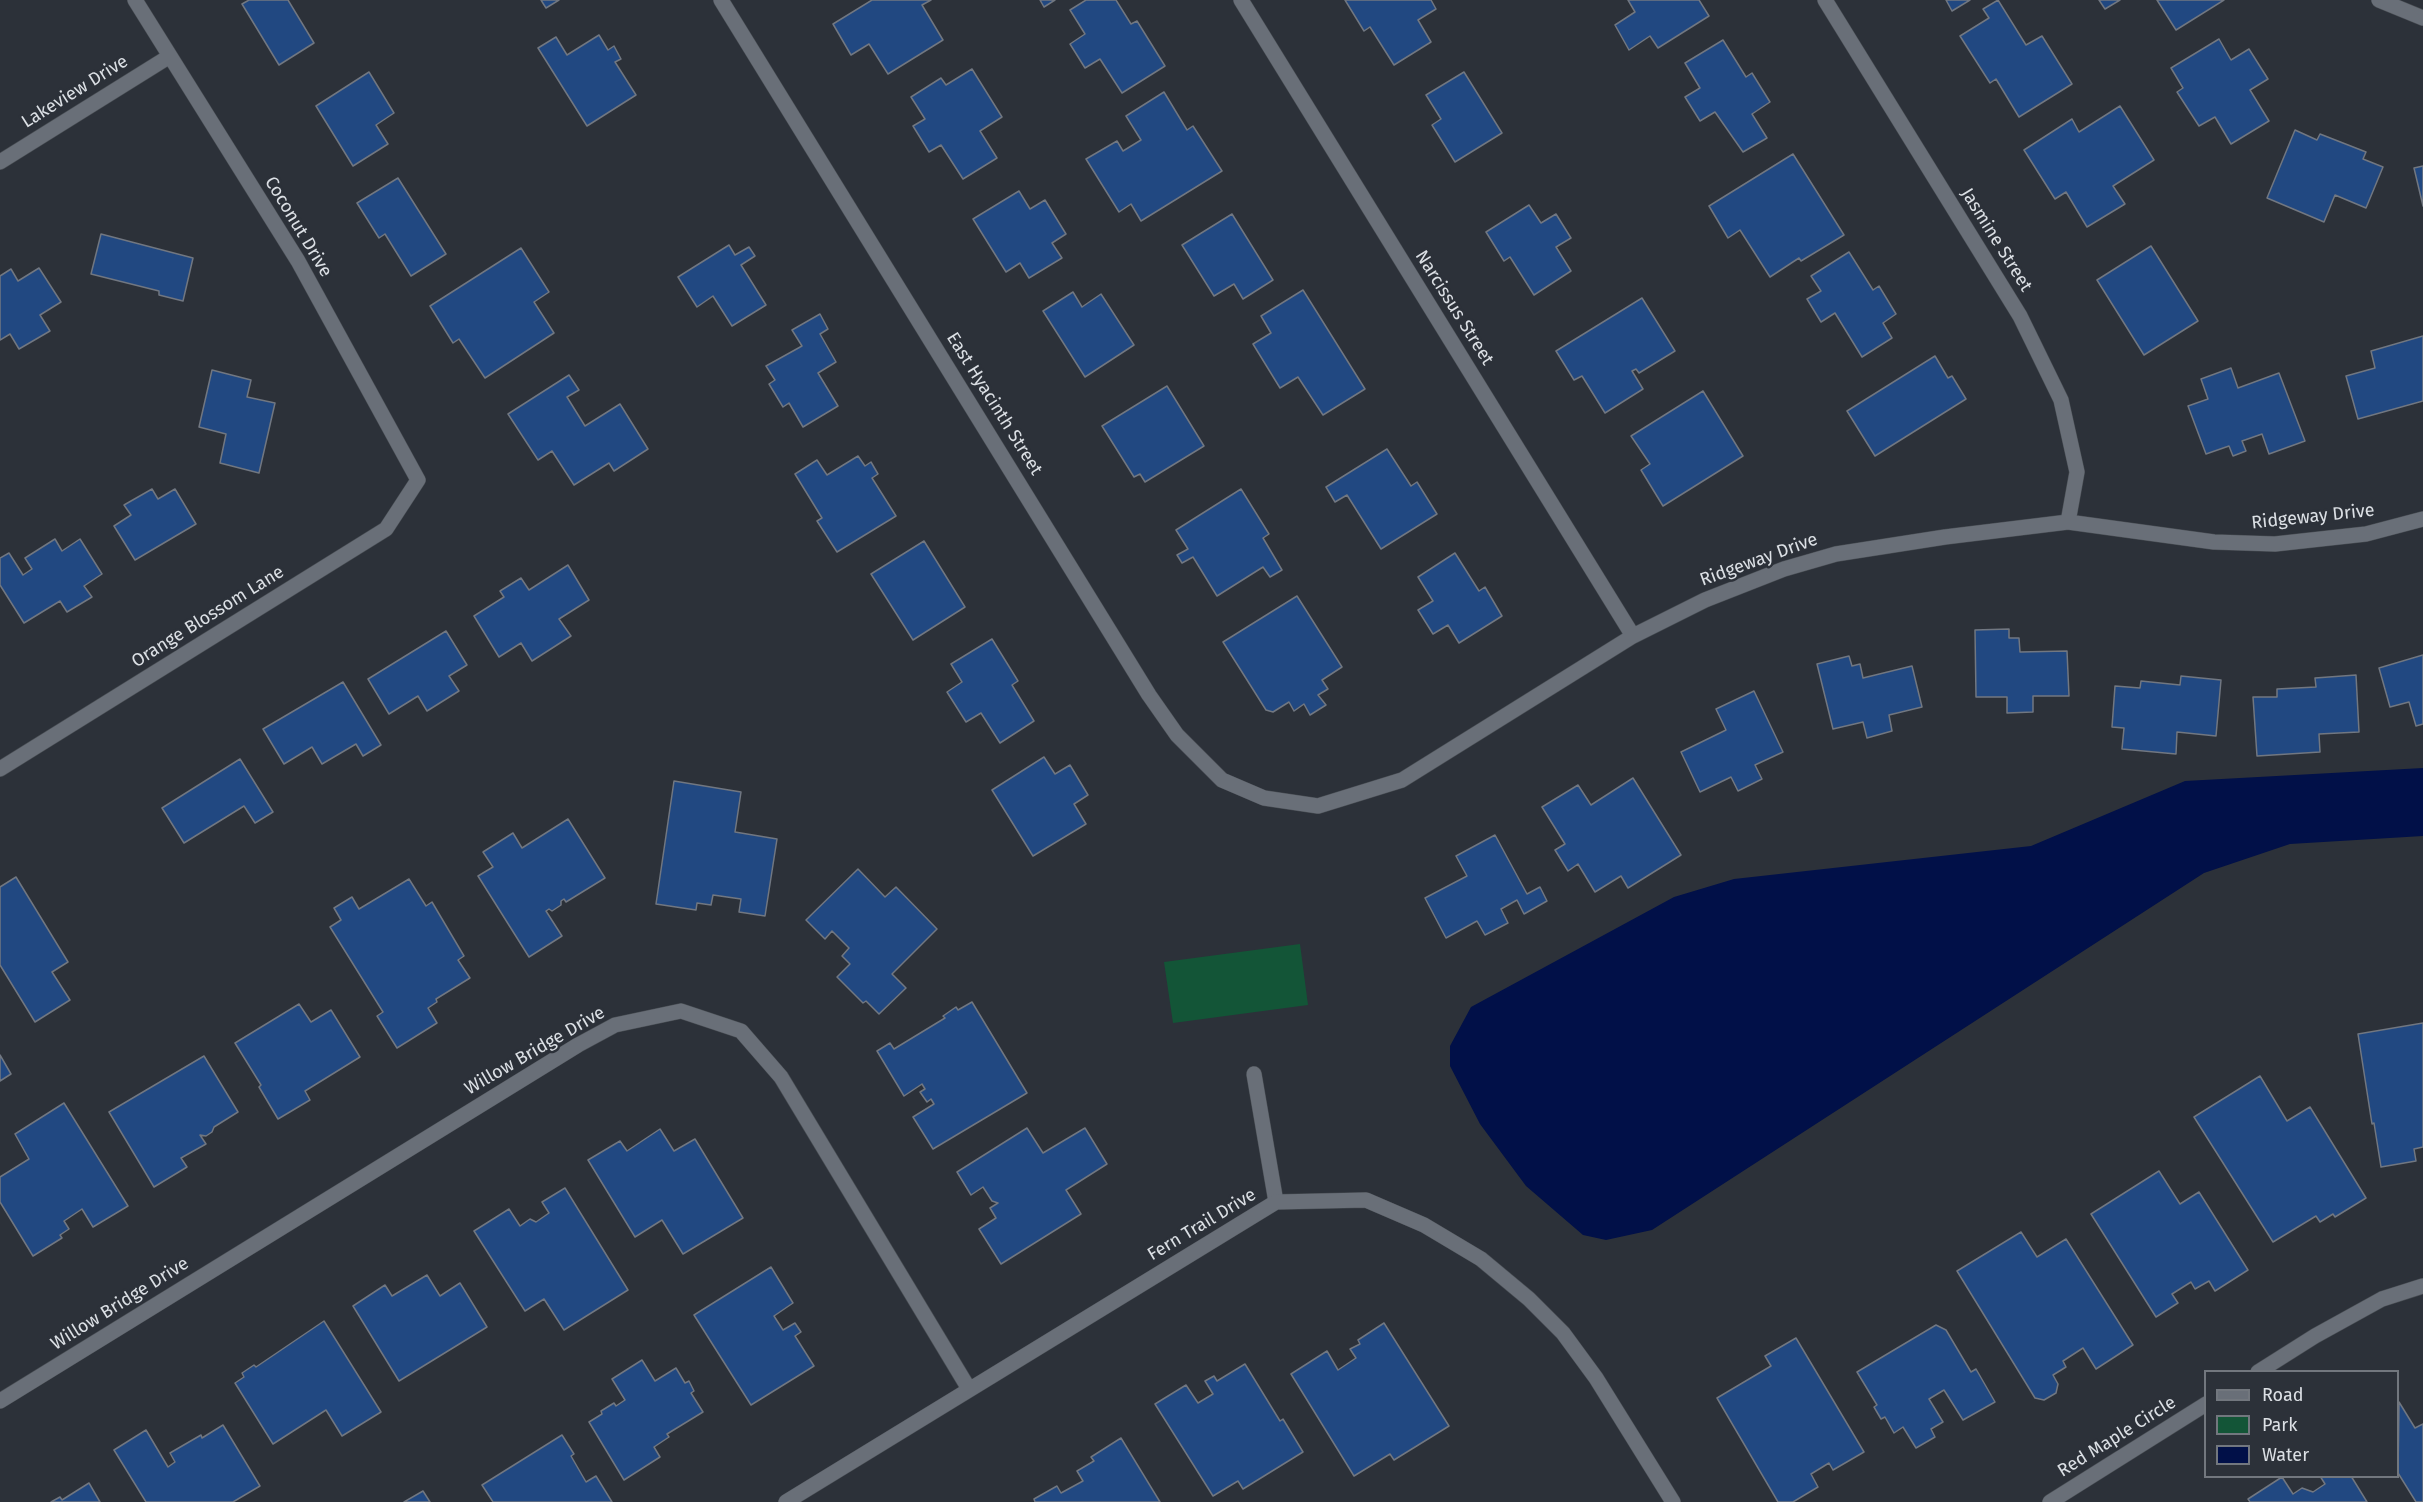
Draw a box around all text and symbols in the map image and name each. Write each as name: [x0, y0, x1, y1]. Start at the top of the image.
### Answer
street label: Lakeview Drive: [18, 51, 132, 133]
street label: Coconut Drive: [260, 173, 336, 281]
street label: Jasmine Street: [1956, 184, 2036, 296]
street label: Narcissus Street: [1410, 247, 1498, 369]
street label: East Hyacinth Street: [941, 329, 1047, 479]
street label: Ridgeway Drive: [2250, 500, 2376, 534]
street label: Ridgeway Drive: [1697, 529, 1821, 591]
street label: Orange Blossom Lane: [128, 561, 288, 673]
street label: Willow Bridge Drive: [461, 1002, 609, 1100]
street label: Fern Trail Drive: [1144, 1184, 1260, 1266]
street label: Willow Bridge Drive: [47, 1253, 193, 1355]
legend: [2204, 1370, 2399, 1478]
text: Road: [2262, 1384, 2304, 1406]
street label: Red Maple Circle: [2054, 1392, 2180, 1482]
text: Park: [2262, 1414, 2297, 1436]
text: Water: [2262, 1444, 2309, 1466]

